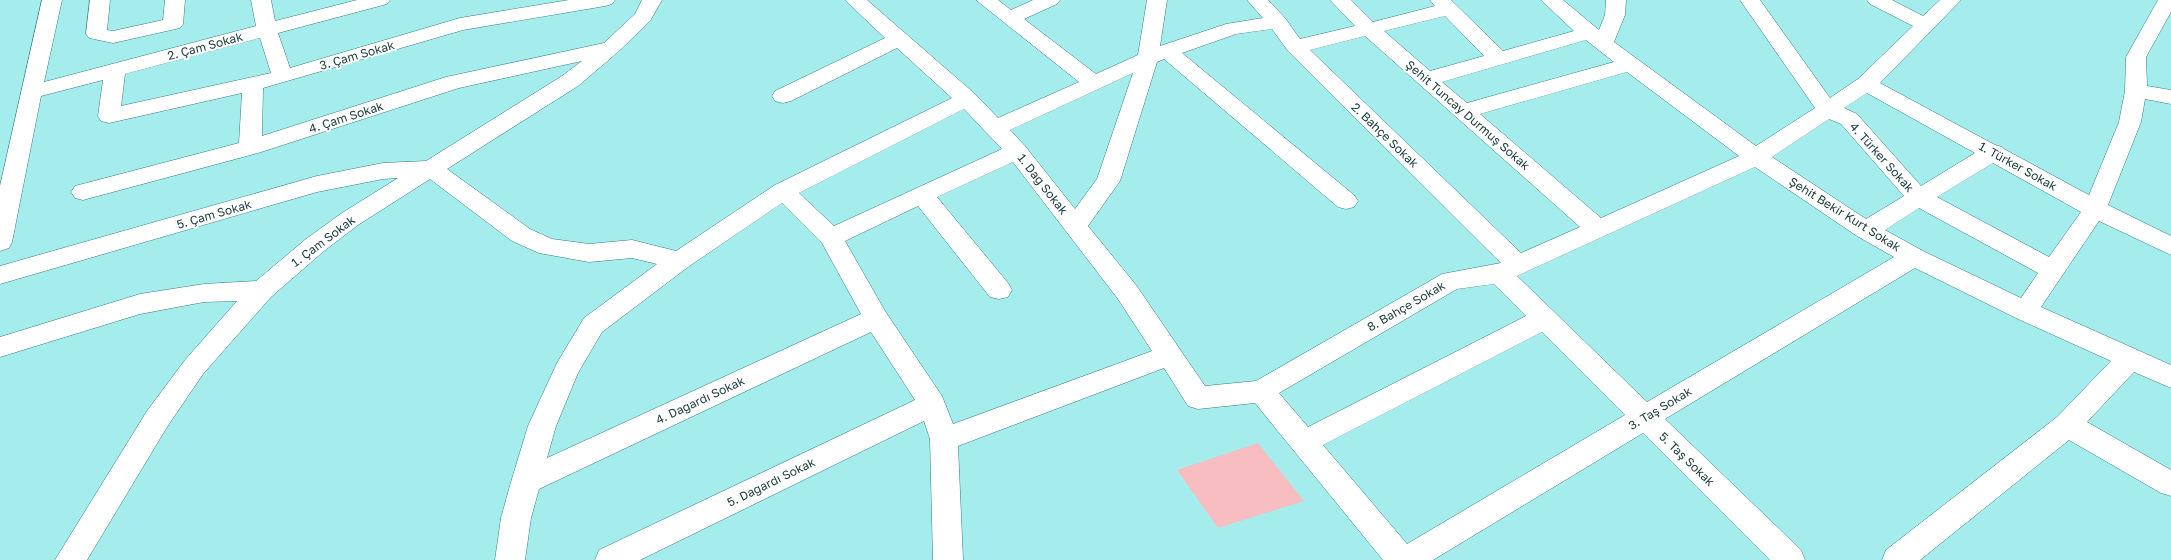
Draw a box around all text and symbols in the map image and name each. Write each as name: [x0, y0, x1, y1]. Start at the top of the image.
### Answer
street label: 2. Çam Sokak: [166, 29, 244, 63]
street label: 3. Çam Sokak: [318, 37, 396, 73]
street label: Şehit Tuncay Durmuş Sokak: [1403, 57, 1533, 173]
street label: 4. Çam Sokak: [307, 98, 385, 136]
street label: 2. Bahçe Sokak: [1348, 99, 1422, 171]
street label: 4. Türker Sokak: [1847, 119, 1917, 195]
street label: 1. Türker Sokak: [1976, 138, 2060, 194]
street label: 1. Dağ Sokak: [1015, 151, 1072, 218]
street label: Şehit Bekir Kurt Sokak: [1786, 174, 1904, 255]
street label: 5. Çam Sokak: [175, 196, 253, 232]
street label: 1. Çam Sokak: [288, 212, 358, 270]
street label: 8. Bahçe Sokak: [1364, 277, 1448, 334]
street label: 4. Dağardı Sokak: [653, 373, 747, 427]
street label: 3. Taş Sokak: [1626, 383, 1695, 433]
street label: 5. Taş Sokak: [1656, 429, 1718, 489]
street label: 5. Dağardı Sokak: [724, 454, 818, 510]

